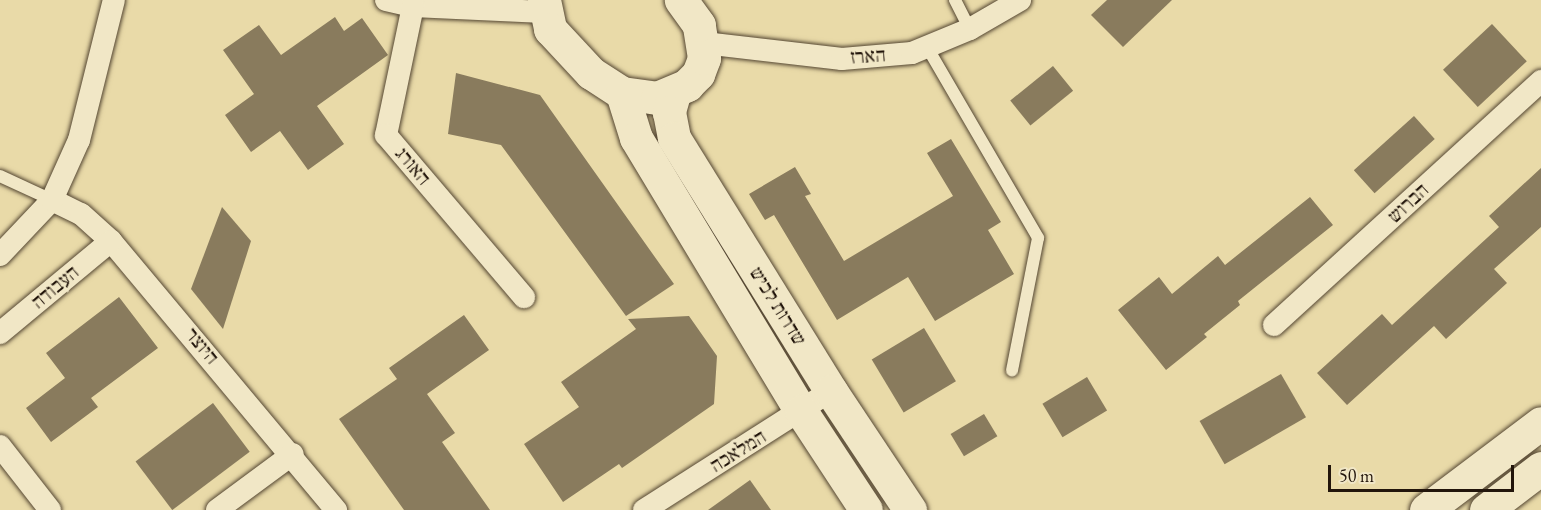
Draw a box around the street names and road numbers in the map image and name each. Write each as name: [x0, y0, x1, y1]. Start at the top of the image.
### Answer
street label: הארז: [849, 43, 887, 69]
street label: האורג: [390, 142, 436, 190]
street label: הברוש: [1382, 178, 1434, 228]
street label: העבודה: [26, 260, 84, 314]
street label: שדרות לכיש: [744, 262, 812, 350]
street label: היוצר: [180, 323, 224, 369]
street label: המלאכה: [705, 424, 771, 478]

